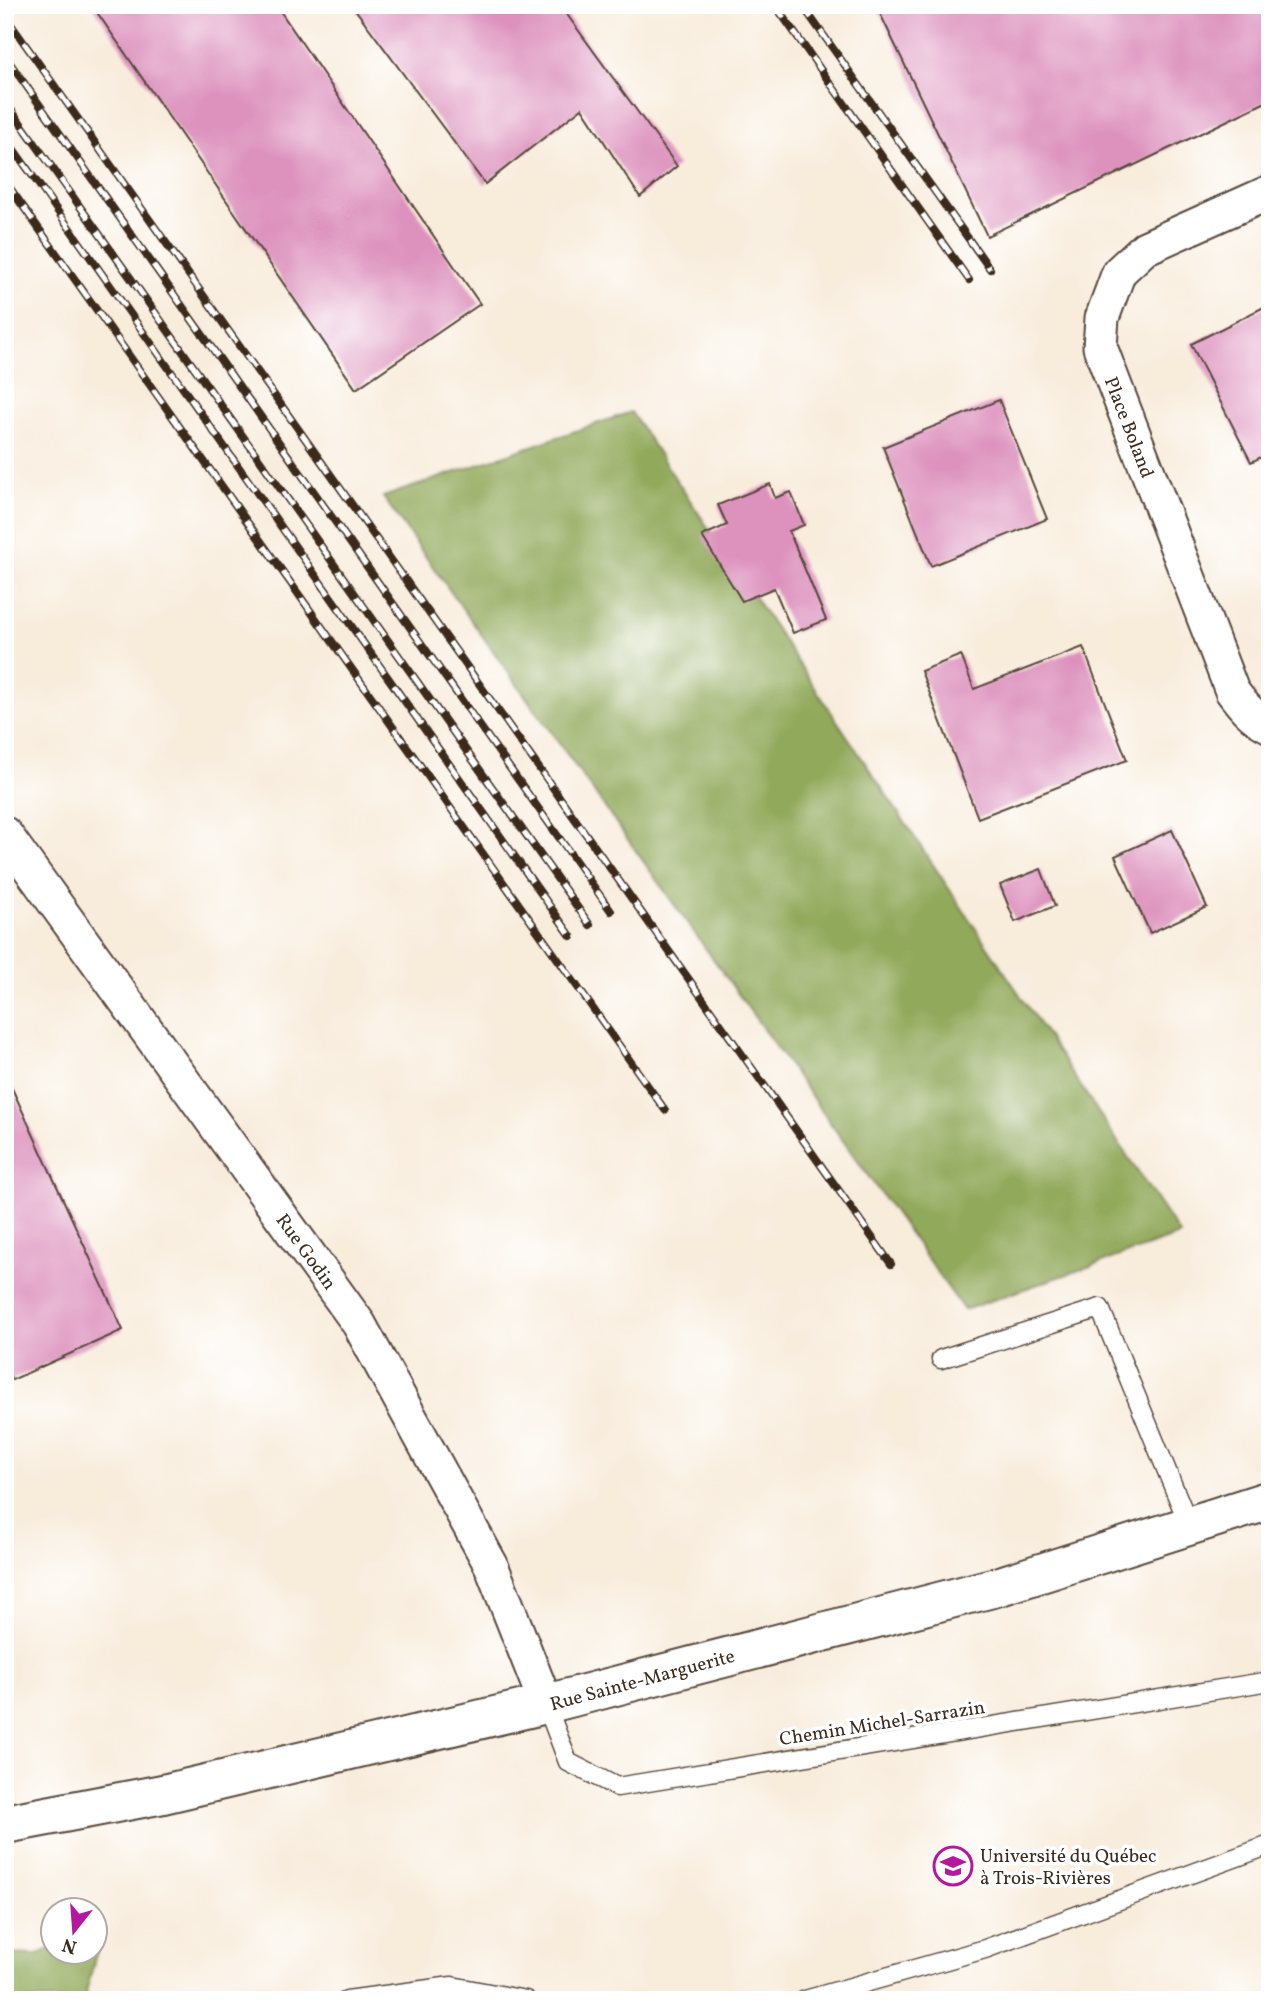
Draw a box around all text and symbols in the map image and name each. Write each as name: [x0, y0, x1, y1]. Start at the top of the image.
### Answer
street label: Place Boland: [1097, 373, 1159, 482]
street label: Rue Godin: [269, 1209, 342, 1296]
street label: Rue Sainte-Marguerite: [547, 1644, 738, 1718]
street label: Chemin Michel-Sarrazin: [778, 1695, 987, 1753]
place label: Université du Québec à Trois-Rivières: [980, 1844, 1157, 1892]
school or university icon: Université du Québec à Trois-Rivières: [932, 1845, 974, 1887]
north arrow: [38, 1896, 108, 1966]
text: N: [59, 1931, 80, 1960]

